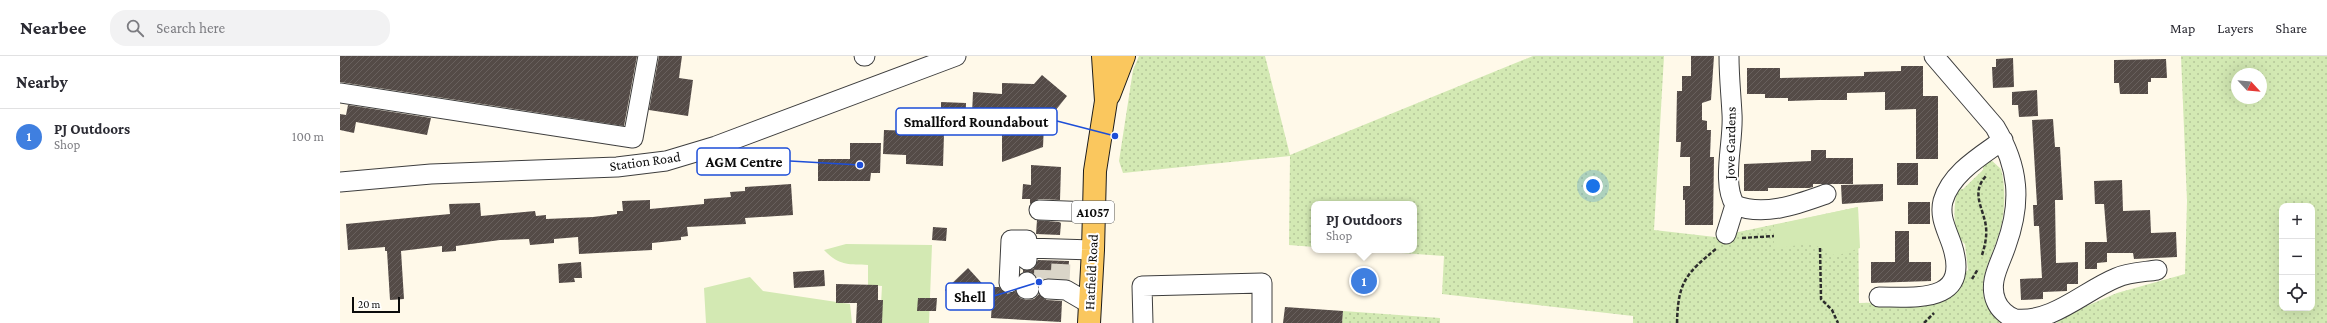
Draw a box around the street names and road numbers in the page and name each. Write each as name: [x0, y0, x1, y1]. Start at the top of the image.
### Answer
street label: Jove Gardens: [1721, 106, 1739, 182]
street label: Station Road: [609, 148, 682, 174]
road number: A1057: [1072, 201, 1114, 223]
street label: Hatfield Road: [1081, 233, 1101, 310]

